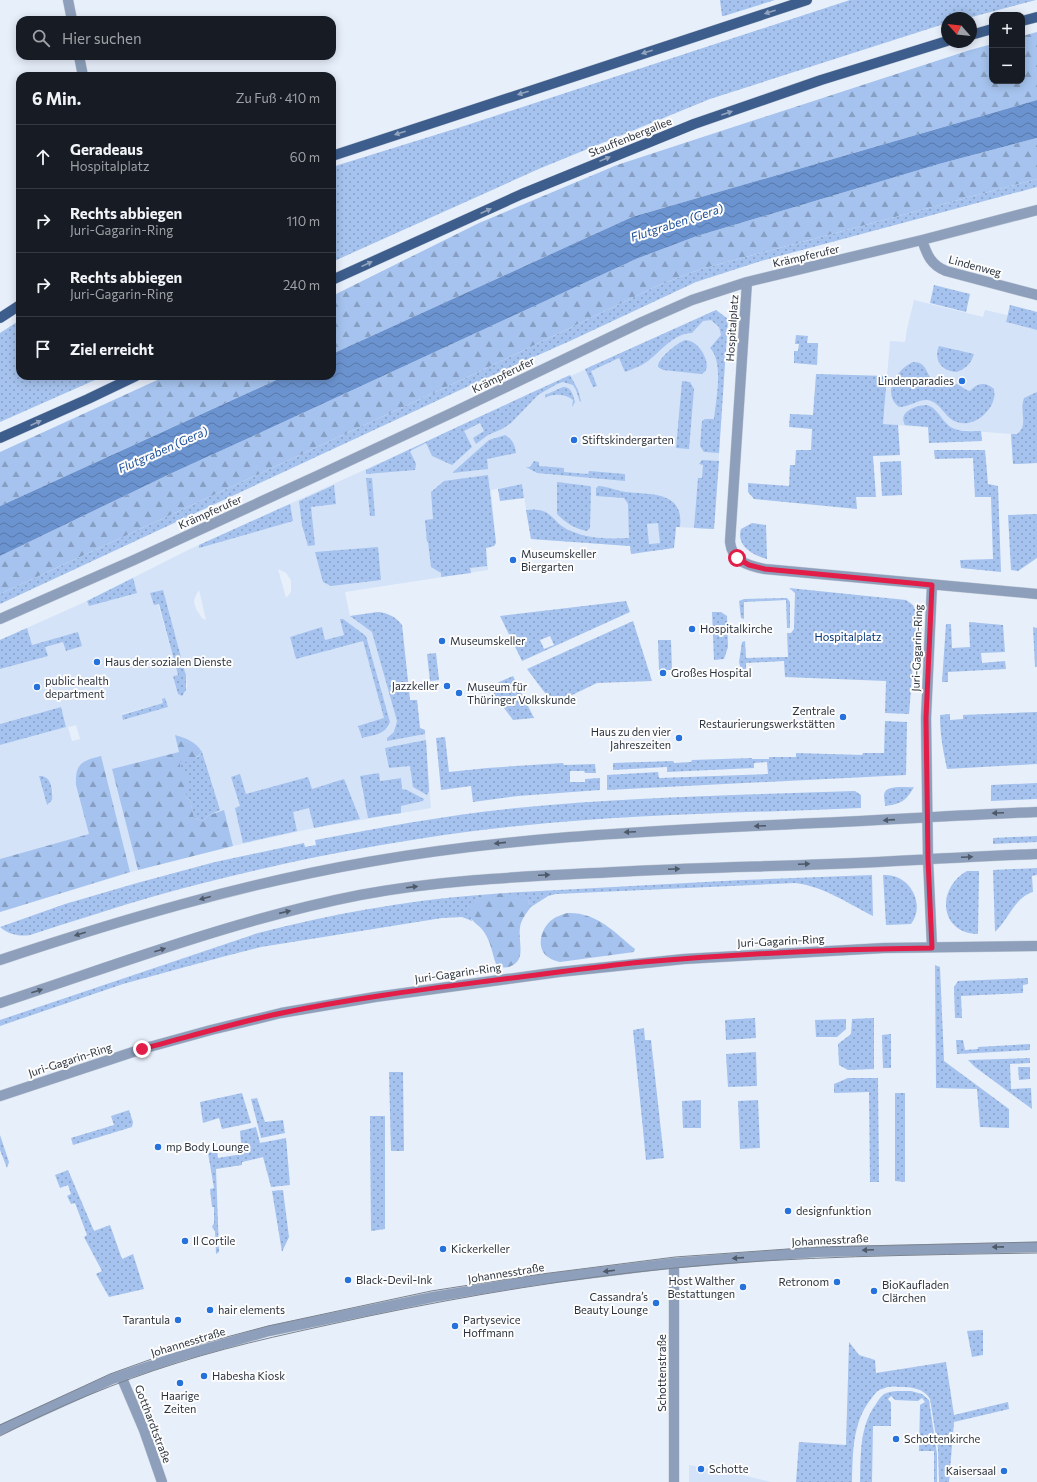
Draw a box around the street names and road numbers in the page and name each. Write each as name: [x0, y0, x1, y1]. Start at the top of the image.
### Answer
street label: Stauffenbergallee: [586, 114, 673, 159]
street label: Krämpferufer: [771, 241, 841, 270]
street label: Lindenweg: [947, 252, 1003, 279]
street label: Hospitalplatz: [723, 293, 740, 362]
street label: Krämpferufer: [469, 354, 537, 395]
street label: Krämpferufer: [176, 492, 244, 531]
street label: Juri-Gagarin-Ring: [908, 604, 926, 692]
street label: Juri-Gagarin-Ring: [737, 932, 825, 950]
street label: Juri-Gagarin-Ring: [414, 960, 502, 986]
street label: Juri-Gagarin-Ring: [26, 1040, 114, 1080]
street label: Johannesstraße: [791, 1231, 869, 1249]
street label: Johannesstraße: [467, 1260, 545, 1286]
street label: Johannesstraße: [149, 1324, 227, 1360]
street label: Schottenstraße: [655, 1334, 668, 1412]
street label: Gotthardtstraße: [133, 1383, 174, 1465]

